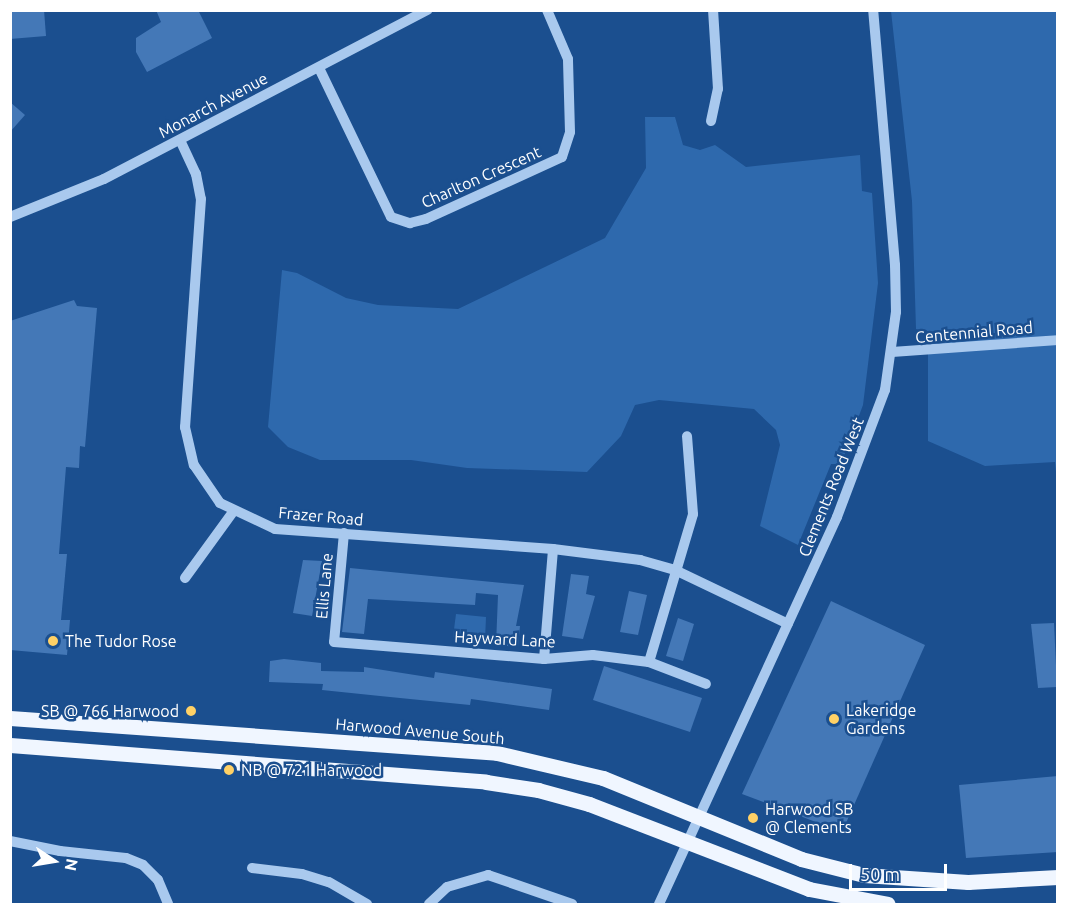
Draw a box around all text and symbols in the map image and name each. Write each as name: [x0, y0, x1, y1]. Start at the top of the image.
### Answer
street label: Monarch Avenue: [155, 68, 271, 142]
street label: Charlton Crescent: [418, 142, 544, 212]
street label: Centennial Road: [914, 317, 1034, 347]
street label: Clements Road West: [794, 414, 868, 560]
street label: Frazer Road: [278, 503, 364, 529]
street label: Ellis Lane: [312, 552, 336, 620]
street label: Hayward Lane: [454, 627, 556, 651]
place label: The Tudor Rose: [65, 631, 177, 651]
marker: The Tudor Rose: [46, 634, 60, 648]
place label: Lakeridge Gardens: [846, 700, 916, 738]
place label: SB @ 766 Harwood: [41, 701, 179, 721]
marker: SB @ 766 Harwood: [184, 704, 198, 718]
marker: Lakeridge Gardens: [827, 712, 841, 726]
street label: Harwood Avenue South: [335, 714, 505, 748]
place label: NB @ 721 Harwood: [241, 760, 382, 780]
marker: NB @ 721 Harwood: [222, 763, 236, 777]
place label: Harwood SB @ Clements: [765, 799, 853, 837]
marker: Harwood SB @ Clements: [746, 811, 760, 825]
north arrow: [24, 831, 84, 891]
scale bar: [852, 852, 950, 890]
text: N: [62, 857, 82, 872]
text: 50 m: [860, 864, 900, 884]

